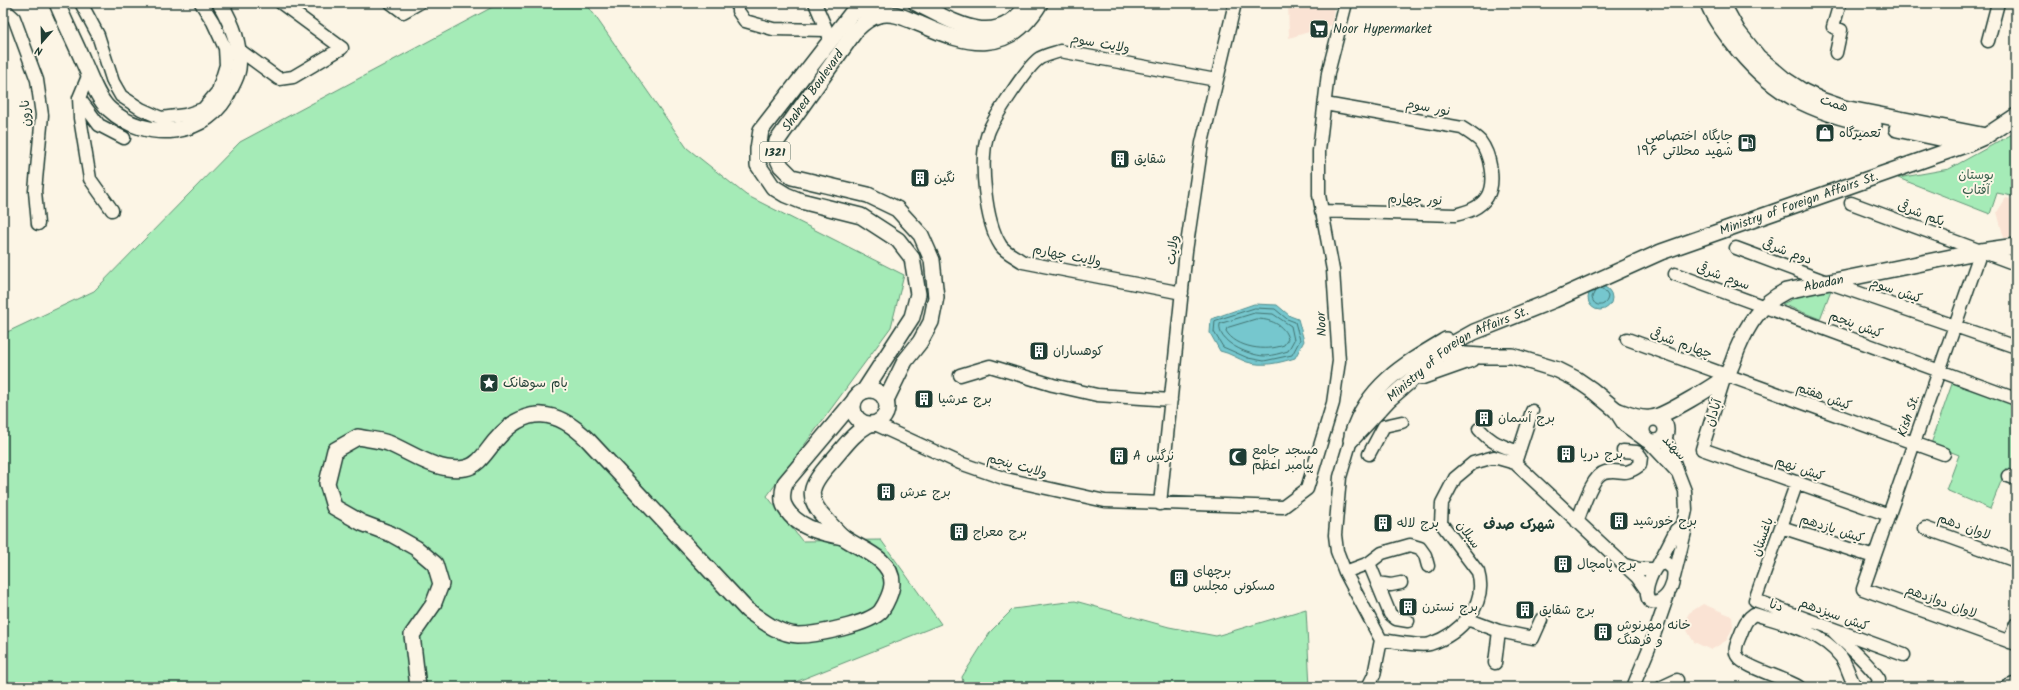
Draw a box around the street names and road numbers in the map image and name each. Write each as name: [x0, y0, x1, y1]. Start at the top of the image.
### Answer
street label: ولایت سوم: [1069, 28, 1131, 60]
street label: Shahed Boulevard: [776, 45, 850, 136]
street label: همت: [1817, 90, 1851, 118]
street label: نور سوم: [1404, 94, 1452, 122]
street label: نارون: [15, 99, 37, 127]
road number: 1321: [760, 142, 790, 162]
street label: Ministry of Foreign Affairs St.: [1717, 166, 1881, 241]
street label: نور چهارم: [1387, 189, 1443, 211]
street label: یکم شرقی: [1894, 195, 1948, 233]
street label: دوم شرقی: [1759, 233, 1815, 271]
street label: ولایت: [1161, 234, 1185, 266]
street label: ولایت چهارم: [1031, 239, 1103, 273]
street label: سوم شرقی: [1693, 258, 1753, 296]
street label: Abadan: [1802, 269, 1846, 298]
street label: کیش سوم: [1867, 272, 1926, 310]
street label: Ministry of Foreign Affairs St.: [1382, 301, 1532, 407]
street label: کیش پنجم: [1826, 306, 1886, 345]
street label: Noor: [1311, 310, 1333, 337]
street label: چهارم شرقی: [1647, 323, 1715, 365]
street label: کیش هفتم: [1793, 377, 1855, 417]
street label: Kish St.: [1892, 392, 1926, 440]
street label: آبادان: [1700, 396, 1729, 430]
street label: سهند: [1657, 431, 1691, 465]
street label: ولایت پنجم: [985, 448, 1049, 484]
street label: کیش نهم: [1773, 451, 1828, 487]
street label: لاوان دهم: [1935, 508, 1993, 546]
street label: کیش یازدهم: [1797, 509, 1867, 549]
street label: باغستان: [1746, 514, 1780, 560]
street label: سبلان: [1451, 517, 1485, 553]
street label: لاوان دوازدهم: [1902, 579, 1980, 625]
street label: کیش سیزدهم: [1796, 593, 1872, 637]
street label: دنا: [1766, 594, 1786, 618]

